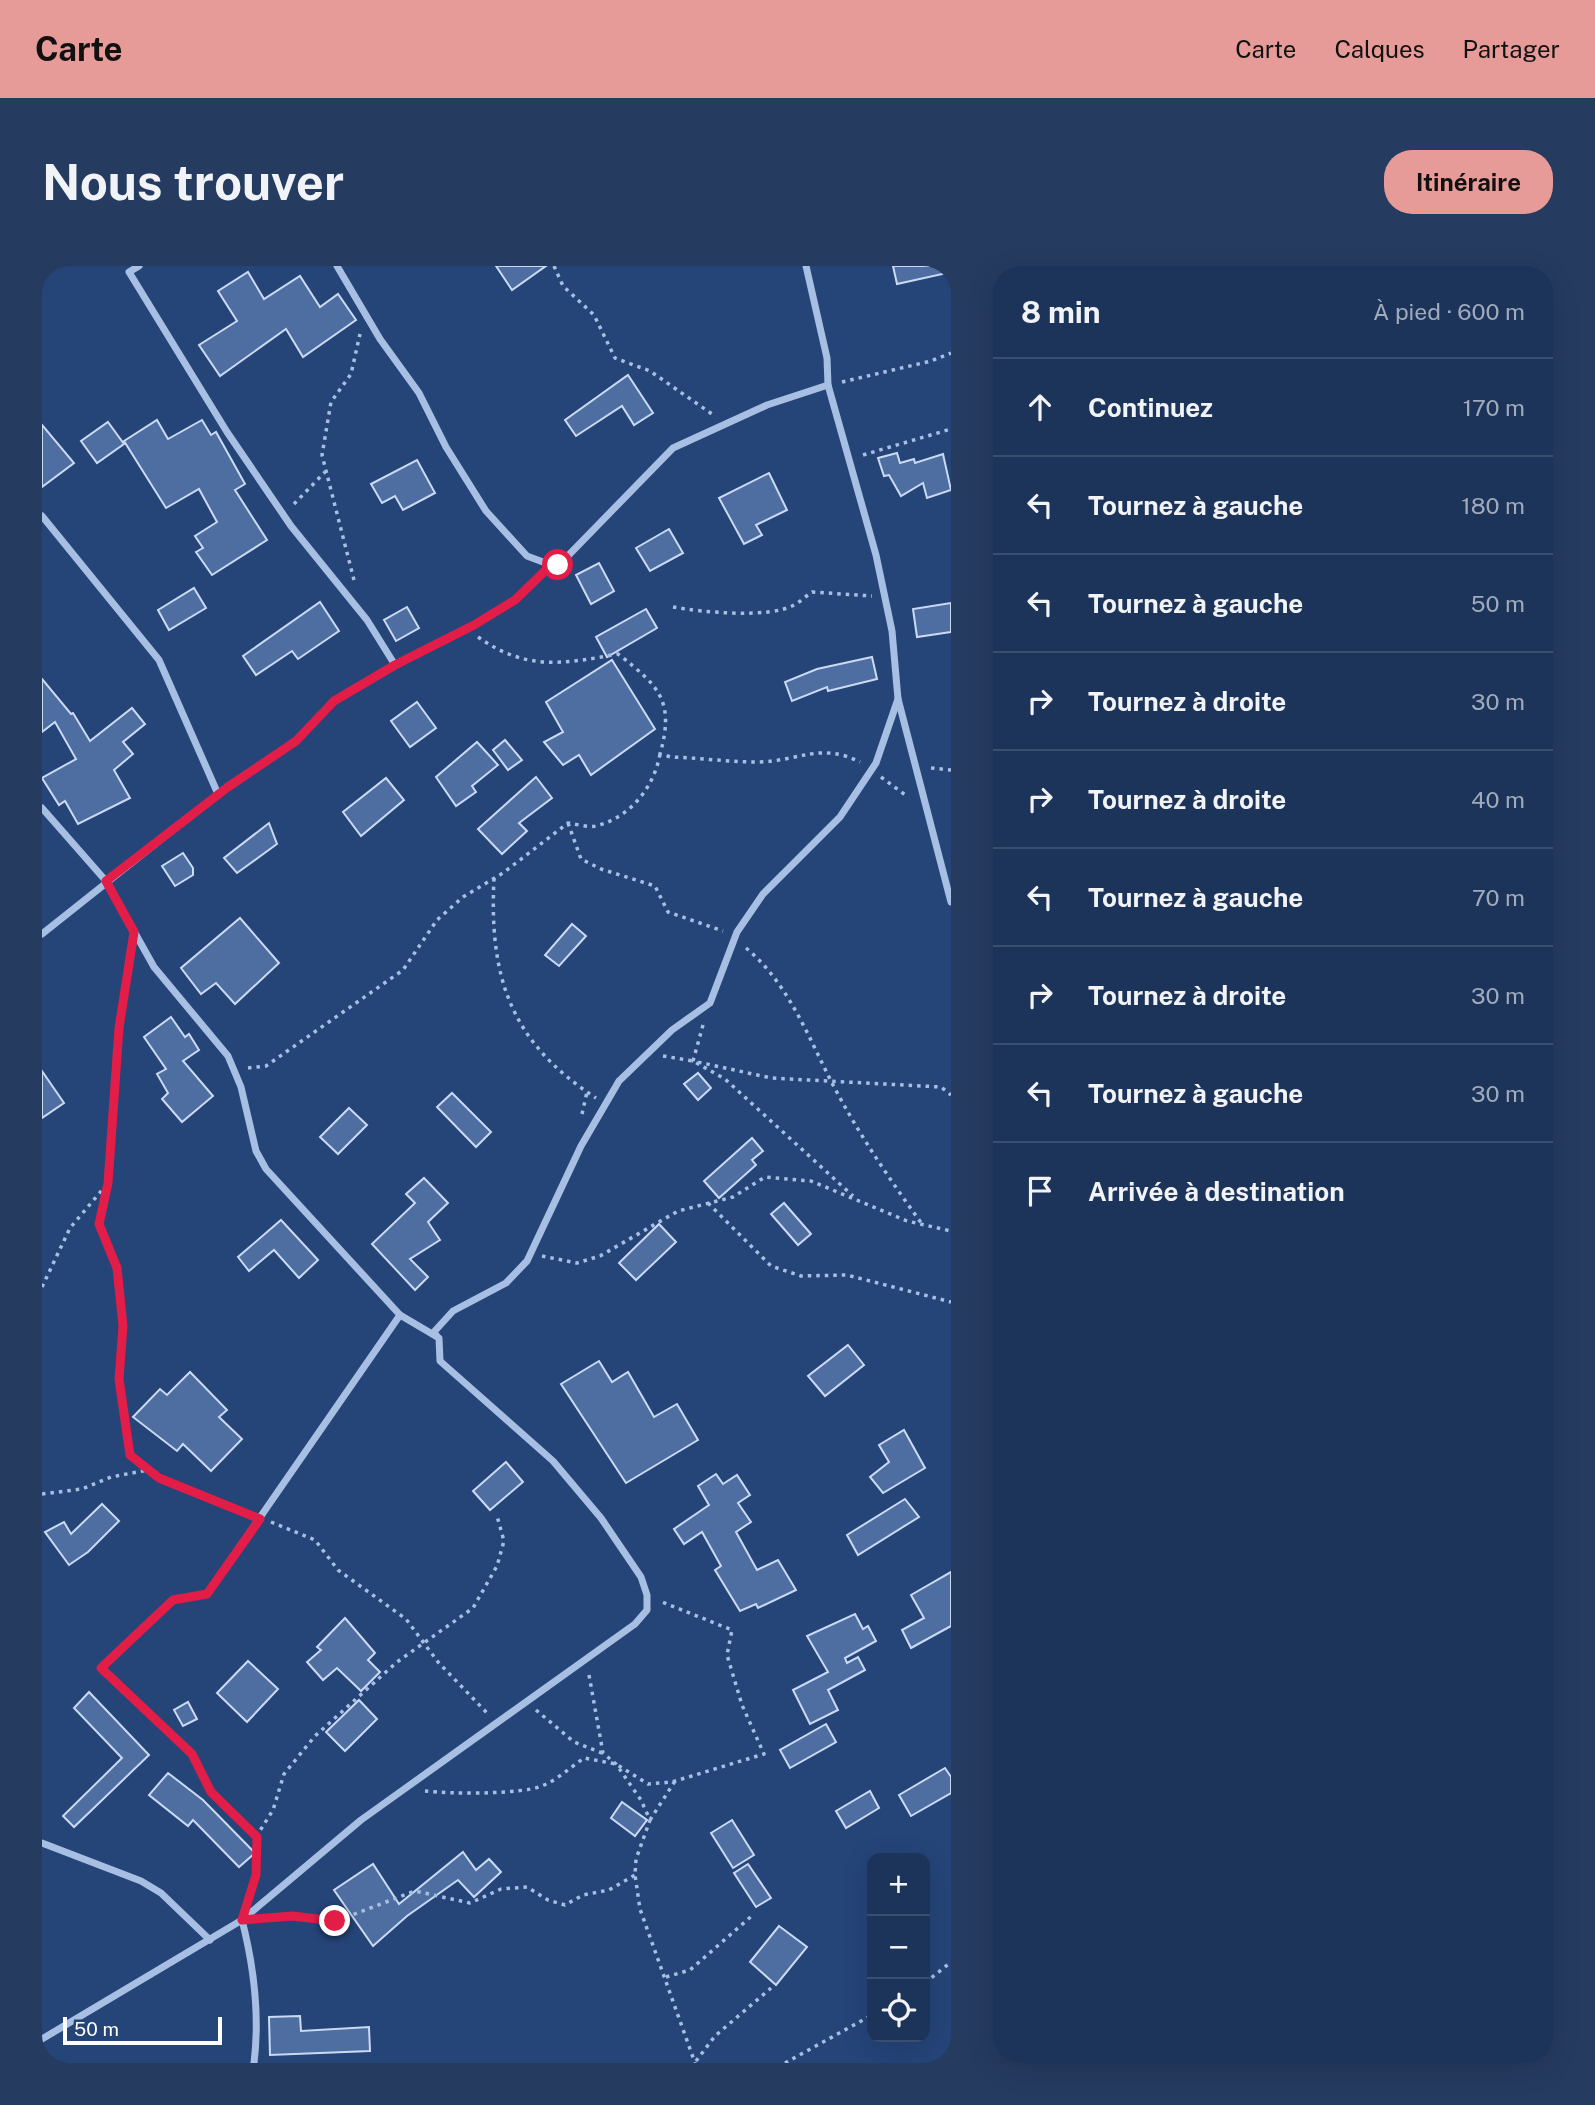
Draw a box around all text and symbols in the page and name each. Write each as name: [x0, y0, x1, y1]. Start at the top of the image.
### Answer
text: Carte: [35, 30, 123, 68]
text: Carte: [1235, 35, 1296, 63]
text: Calques: [1334, 35, 1425, 63]
text: Partager: [1463, 35, 1560, 63]
button: Itinéraire: [1384, 150, 1553, 214]
text: Nous trouver: [42, 153, 344, 211]
text: 8 min: [1021, 294, 1101, 330]
text: À pied · 600 m: [1373, 298, 1525, 325]
icon: ahead: [1021, 388, 1059, 426]
text: Continuez: [1088, 392, 1213, 423]
text: 170 m: [1463, 394, 1525, 421]
icon: left: [1021, 486, 1059, 524]
text: Tournez à gauche: [1088, 490, 1303, 521]
text: 180 m: [1461, 492, 1525, 519]
route start: [542, 549, 573, 580]
icon: left: [1021, 584, 1059, 622]
text: Tournez à gauche: [1088, 588, 1303, 619]
text: 50 m: [1471, 590, 1525, 617]
icon: right: [1021, 682, 1059, 720]
text: Tournez à droite: [1088, 686, 1286, 717]
text: 30 m: [1471, 688, 1525, 715]
icon: right: [1021, 780, 1059, 818]
text: Tournez à droite: [1088, 784, 1286, 815]
text: 40 m: [1471, 786, 1525, 813]
icon: left: [1021, 878, 1059, 916]
text: Tournez à gauche: [1088, 882, 1303, 913]
text: 70 m: [1472, 884, 1525, 911]
icon: right: [1021, 976, 1059, 1014]
text: Tournez à droite: [1088, 980, 1286, 1011]
text: 30 m: [1471, 982, 1525, 1009]
icon: left: [1021, 1074, 1059, 1112]
text: Tournez à gauche: [1088, 1078, 1303, 1109]
text: 30 m: [1471, 1080, 1525, 1107]
icon: arrive: [1021, 1172, 1059, 1210]
text: Arrivée à destination: [1088, 1176, 1345, 1207]
map controls: [867, 1853, 930, 2042]
button: +: [867, 1853, 930, 1916]
route end: [319, 1905, 350, 1936]
button: −: [867, 1916, 930, 1979]
button: locate: [867, 1979, 930, 2042]
scale bar: [63, 2014, 222, 2046]
text: 50 m: [74, 2018, 119, 2040]

